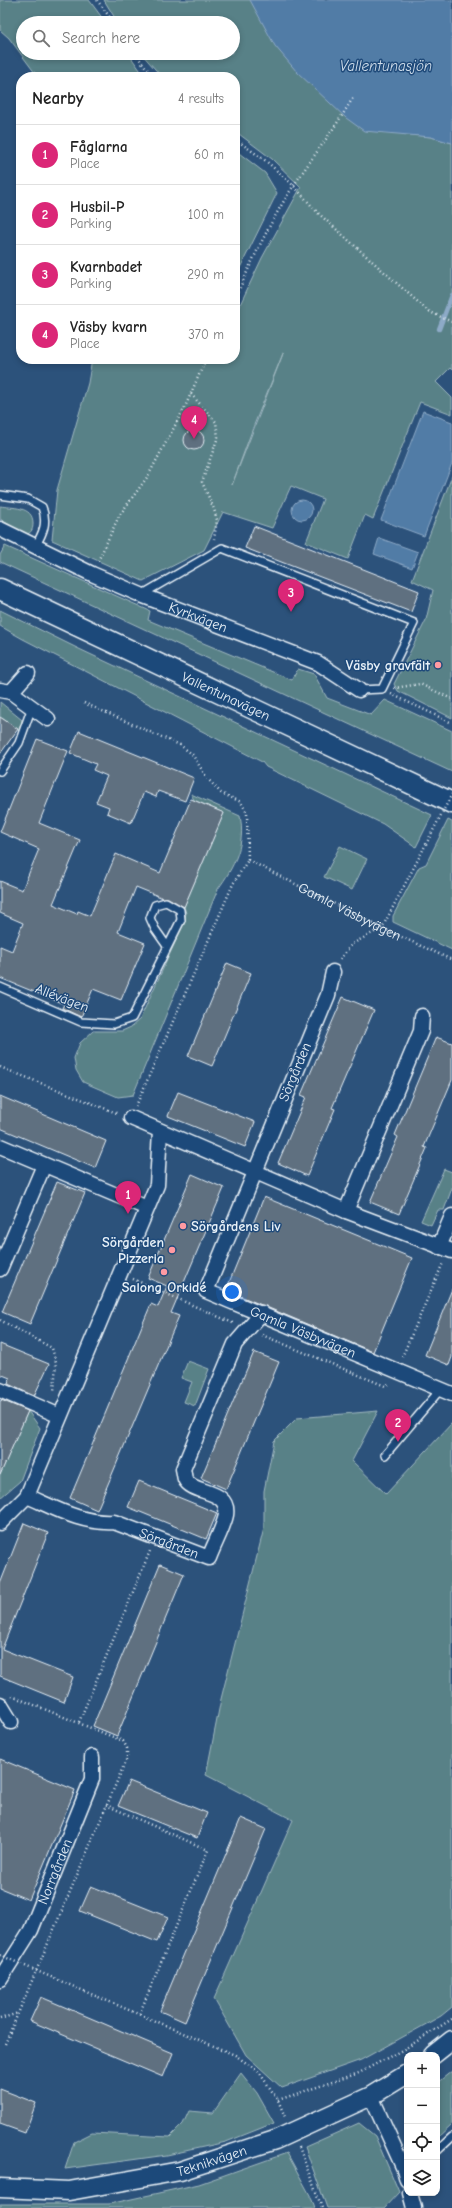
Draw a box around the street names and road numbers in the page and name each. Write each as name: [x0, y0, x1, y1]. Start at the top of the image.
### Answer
street label: Kyrkvägen: [166, 598, 230, 636]
street label: Vallentunavägen: [179, 668, 273, 724]
street label: Gamla Väsbyvägen: [295, 878, 404, 944]
street label: Allévägen: [33, 980, 91, 1016]
street label: Sörgården: [275, 1040, 315, 1104]
street label: Gamla Väsbyvägen: [248, 1302, 359, 1361]
street label: Sörgården: [137, 1524, 201, 1562]
street label: Norrgården: [34, 1836, 75, 1907]
street label: Teknikvägen: [175, 2141, 249, 2180]

